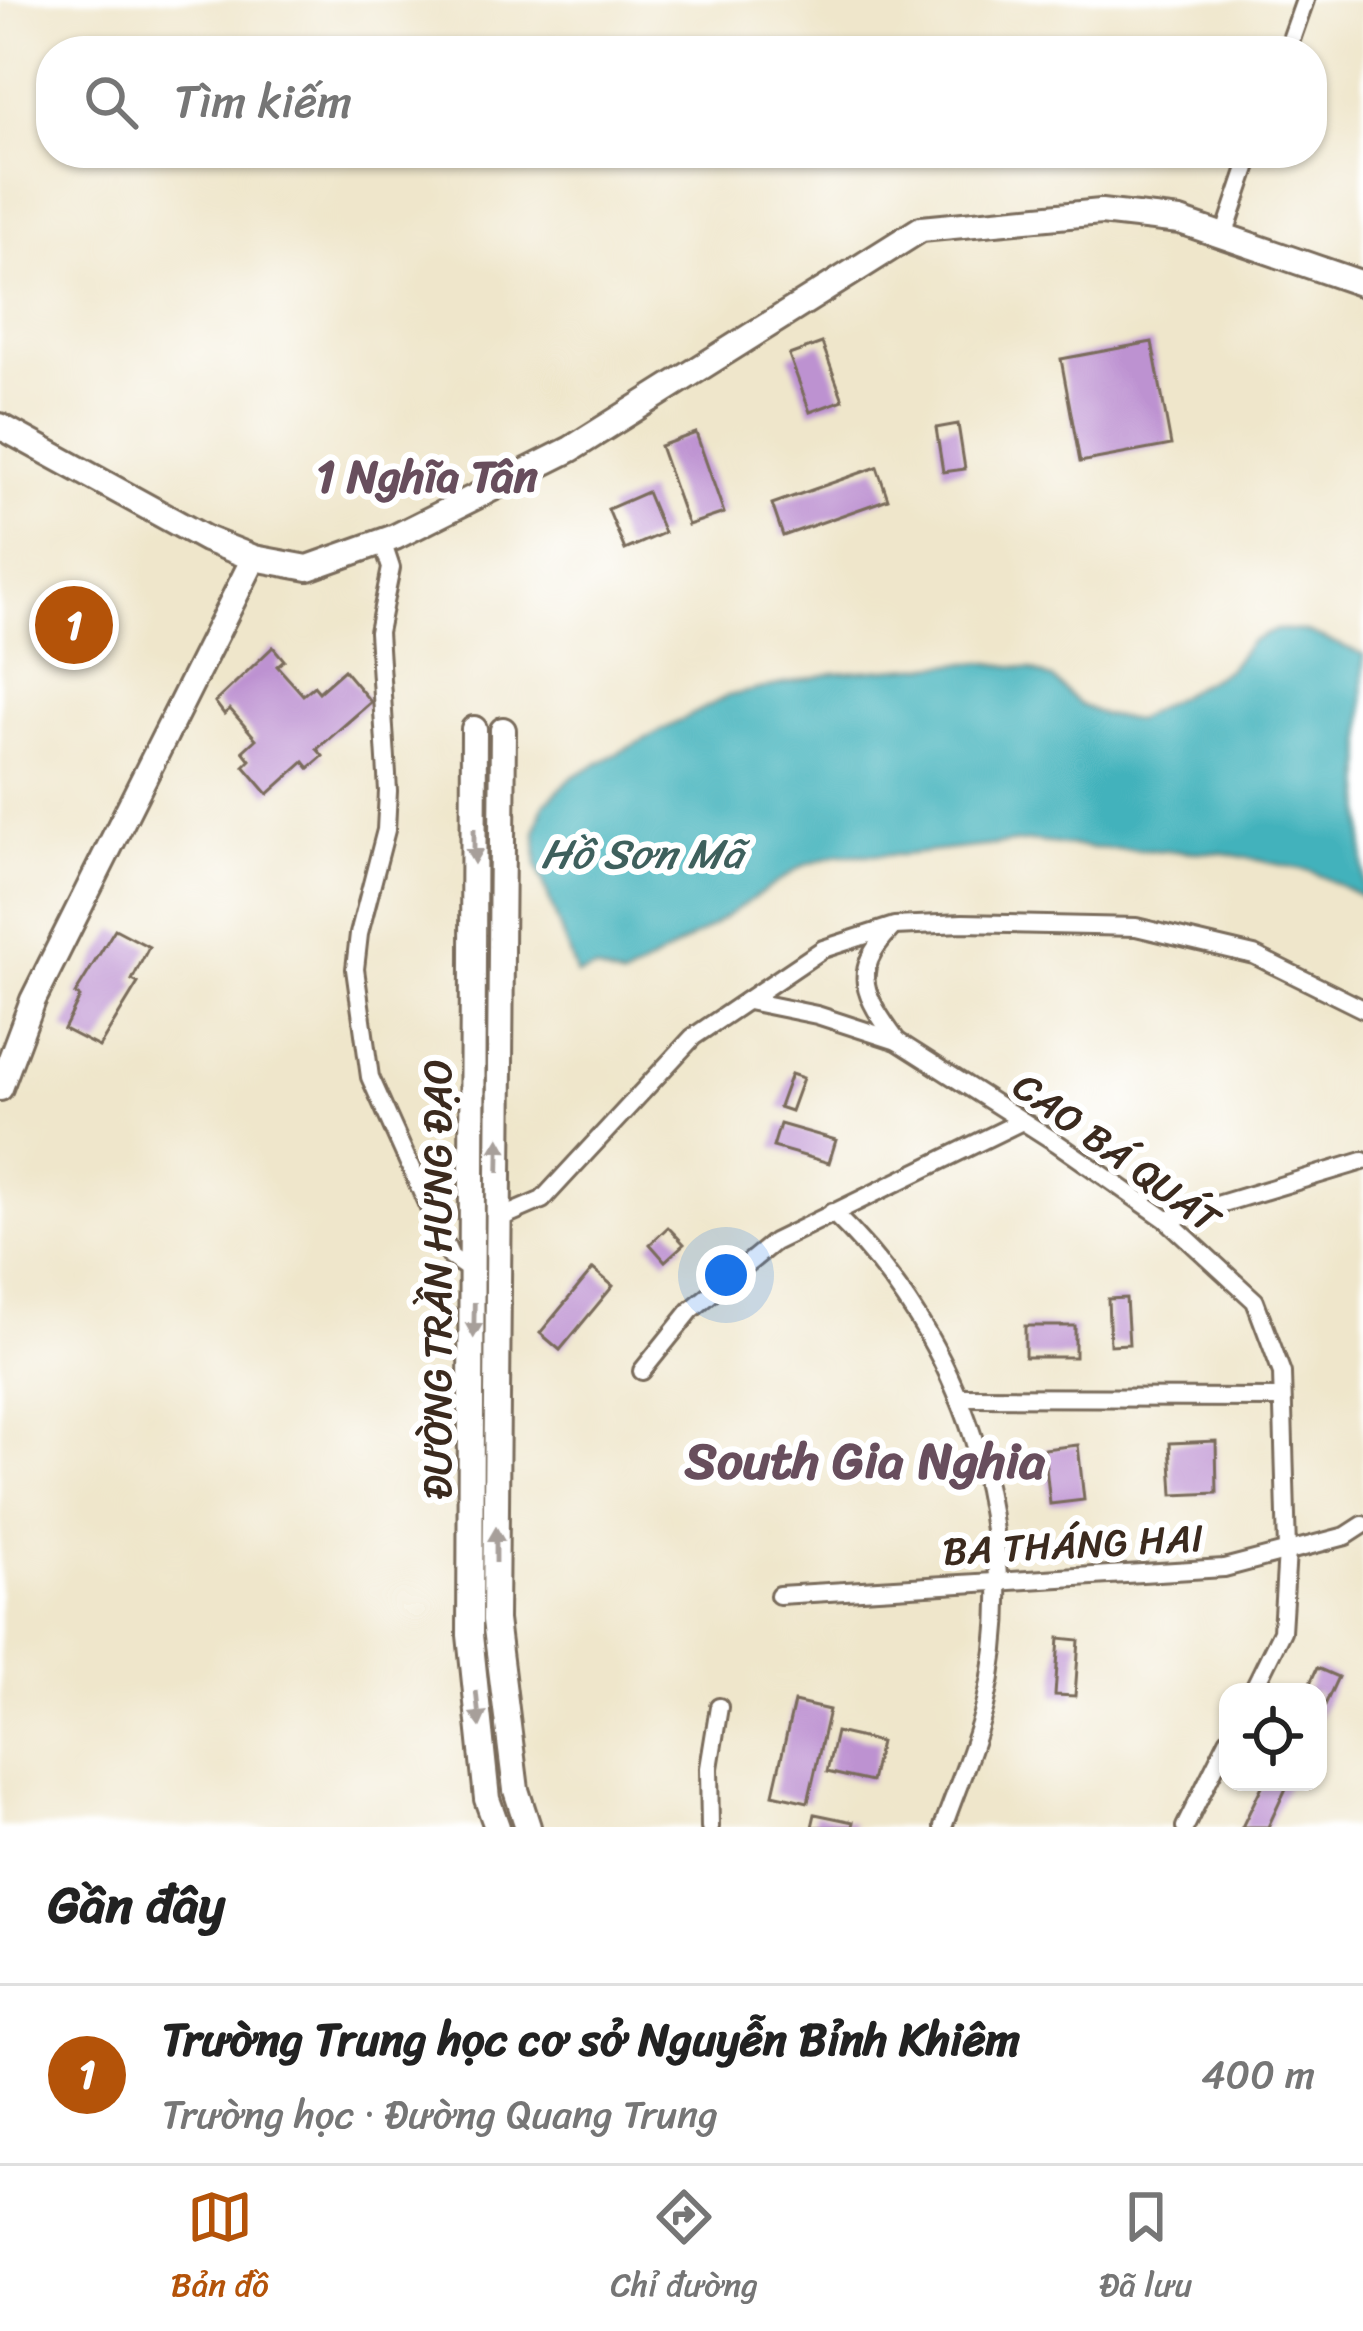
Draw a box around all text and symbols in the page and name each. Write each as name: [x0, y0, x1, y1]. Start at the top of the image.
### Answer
search box: [36, 36, 1327, 168]
text: Tìm kiếm: [174, 62, 352, 142]
icon: search: [78, 69, 144, 135]
district label: 1 Nghĩa Tân: [316, 437, 539, 517]
pin: 1: [35, 580, 113, 670]
water label: Hồ Sơn Mã: [541, 817, 751, 891]
one-way arrow: [464, 828, 484, 866]
street label: CAO BÁ QUÁT: [998, 1053, 1237, 1253]
street label: ĐƯỜNG TRẦN HƯNG ĐẠO: [403, 1059, 472, 1499]
one-way arrow: [489, 1135, 509, 1173]
your location: [696, 1245, 756, 1305]
one-way arrow: [464, 1302, 484, 1340]
district label: South Gia Nghia: [684, 1416, 1046, 1506]
street label: BA THÁNG HAI: [941, 1503, 1205, 1586]
one-way arrow: [486, 1525, 505, 1563]
map controls: [1219, 1683, 1327, 1791]
button: locate: [1219, 1683, 1327, 1791]
one-way arrow: [469, 1691, 488, 1729]
text: Gần đây: [48, 1860, 225, 1950]
text: Trường Trung học cơ sở Nguyễn Bỉnh Khiêm: [162, 2000, 1020, 2080]
text: 1: [79, 2040, 95, 2109]
text: 400 m: [1201, 2040, 1315, 2109]
text: Trường học · Đường Quang Trung: [162, 2080, 718, 2149]
tab: Bản đồ: [171, 2184, 269, 2314]
tab: Chỉ đường: [610, 2184, 758, 2314]
tab: Đã lưu: [1100, 2184, 1192, 2314]

